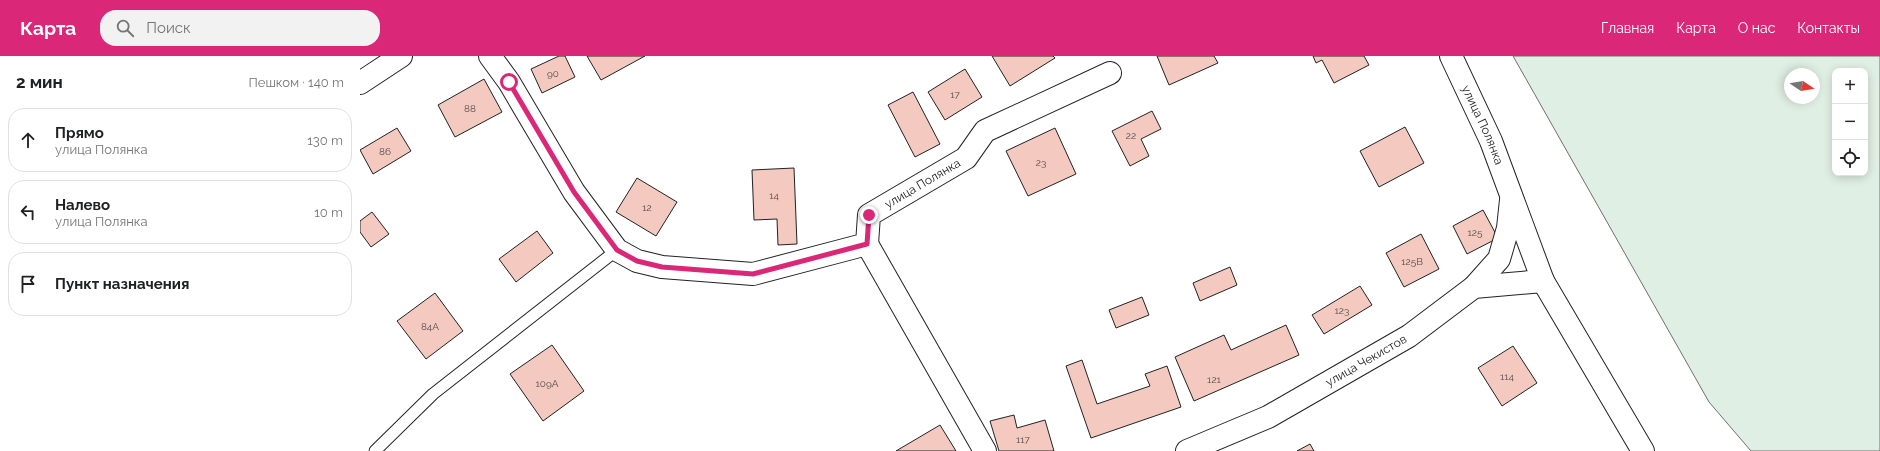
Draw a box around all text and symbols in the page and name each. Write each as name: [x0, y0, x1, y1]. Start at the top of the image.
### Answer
search box: [100, 10, 380, 46]
text: Карта: [20, 17, 76, 39]
icon: search: [114, 17, 136, 39]
text: Поиск: [146, 19, 191, 37]
text: Главная: [1601, 20, 1654, 36]
text: Карта: [1676, 20, 1716, 36]
text: О нас: [1738, 20, 1775, 36]
text: Контакты: [1797, 20, 1860, 36]
house number: 90: [547, 68, 559, 79]
north arrow: [1784, 68, 1820, 104]
map controls: [1832, 68, 1868, 176]
button: +: [1832, 68, 1868, 104]
text: 2 мин: [16, 72, 63, 92]
route start: [500, 73, 518, 91]
text: Пешком · 140 m: [248, 75, 344, 90]
street label: улица Полянка: [1459, 83, 1506, 167]
house number: 17: [950, 89, 960, 100]
house number: 88: [464, 103, 476, 114]
button: −: [1832, 104, 1868, 140]
text: Прямо: [55, 124, 104, 142]
icon: ahead: [17, 129, 39, 151]
house number: 22: [1126, 130, 1136, 141]
text: 130 m: [307, 133, 343, 148]
button: locate: [1832, 140, 1868, 176]
text: улица Полянка: [55, 142, 148, 157]
house number: 86: [379, 146, 391, 157]
street label: улица Полянка: [882, 156, 963, 211]
house number: 23: [1036, 157, 1046, 168]
house number: 14: [769, 190, 779, 201]
text: Налево: [55, 196, 110, 214]
icon: left: [17, 201, 39, 223]
house number: 12: [642, 202, 652, 213]
text: 10 m: [314, 205, 343, 220]
route end: [860, 206, 878, 224]
text: улица Полянка: [55, 214, 148, 229]
house number: 125: [1468, 227, 1483, 238]
house number: 125В: [1401, 256, 1423, 267]
icon: arrive: [17, 273, 39, 295]
text: Пункт назначения: [55, 275, 189, 293]
house number: 123: [1335, 305, 1349, 316]
house number: 84А: [421, 321, 439, 332]
street label: улица Чекистов: [1323, 332, 1409, 389]
house number: 114: [1500, 371, 1515, 382]
house number: 121: [1207, 374, 1222, 385]
house number: 109А: [535, 378, 559, 389]
house number: 117: [1016, 434, 1031, 445]

